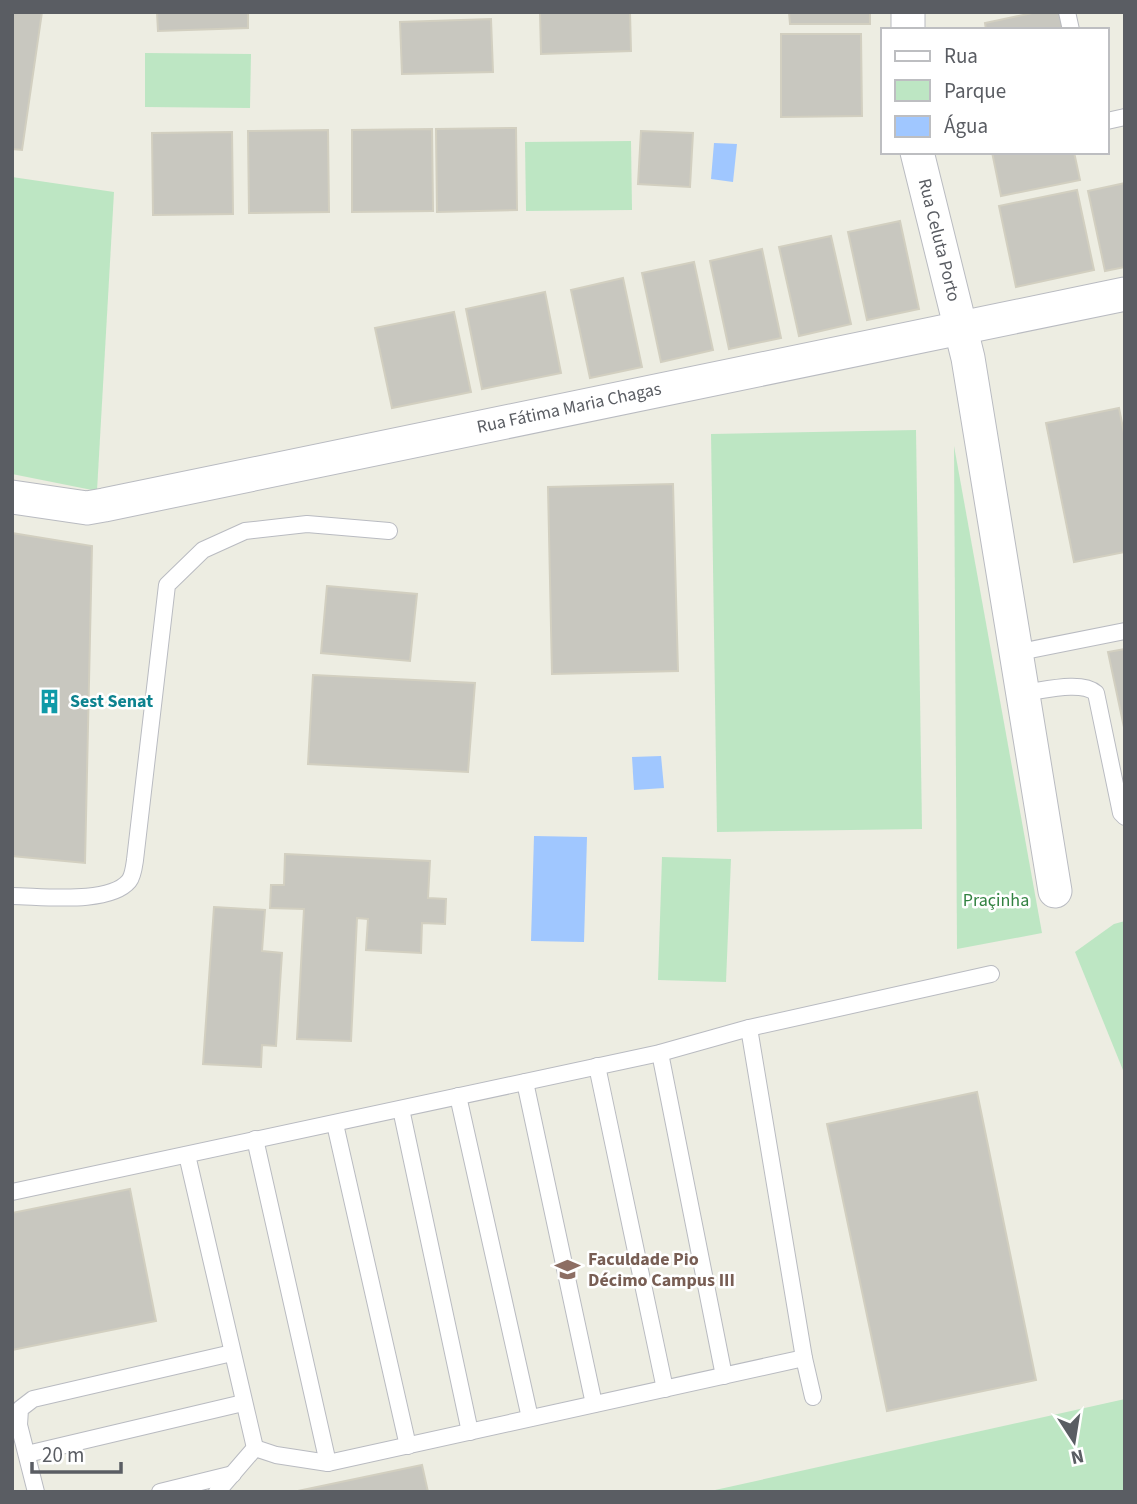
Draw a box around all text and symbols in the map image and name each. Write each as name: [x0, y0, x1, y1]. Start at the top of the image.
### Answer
legend: [881, 28, 1109, 154]
text: Rua: [944, 41, 978, 71]
text: Parque: [944, 76, 1006, 106]
text: Água: [944, 111, 988, 141]
street label: Rua Celuta Porto: [912, 176, 966, 304]
street label: Rua Fátima Maria Chagas: [474, 376, 664, 440]
building icon: Sest Senat: [36, 687, 64, 715]
place label: Sest Senat: [70, 689, 153, 714]
park label: Praçinha: [963, 888, 1029, 913]
place label: Faculdade Pio Décimo Campus III: [588, 1247, 735, 1293]
school or university icon: Faculdade Pio Décimo Campus III: [554, 1255, 582, 1283]
north arrow: [1039, 1406, 1109, 1476]
scale bar: [32, 1430, 121, 1474]
text: 20 m: [42, 1440, 84, 1470]
text: N: [1068, 1442, 1086, 1471]

